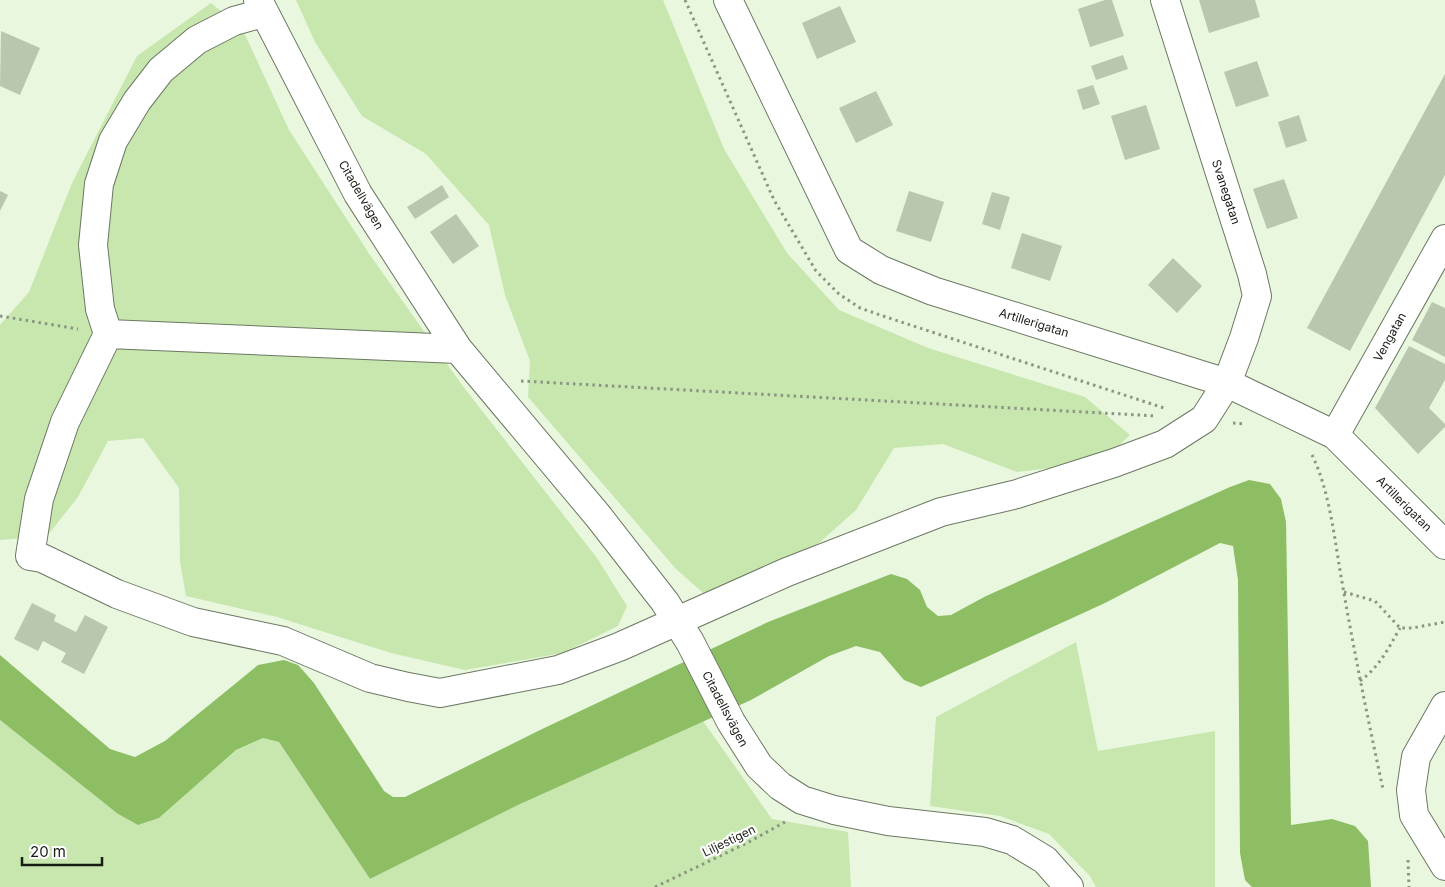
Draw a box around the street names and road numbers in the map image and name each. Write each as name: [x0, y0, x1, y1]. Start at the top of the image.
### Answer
street label: Citadellvägen: [336, 157, 387, 232]
street label: Svanegatan: [1209, 158, 1244, 226]
street label: Artillerigatan: [997, 305, 1071, 340]
street label: Vengatan: [1370, 310, 1409, 364]
street label: Artillerigatan: [1374, 473, 1435, 534]
street label: Citadellsvägen: [699, 668, 752, 749]
street label: Liljestigen: [700, 821, 758, 860]

